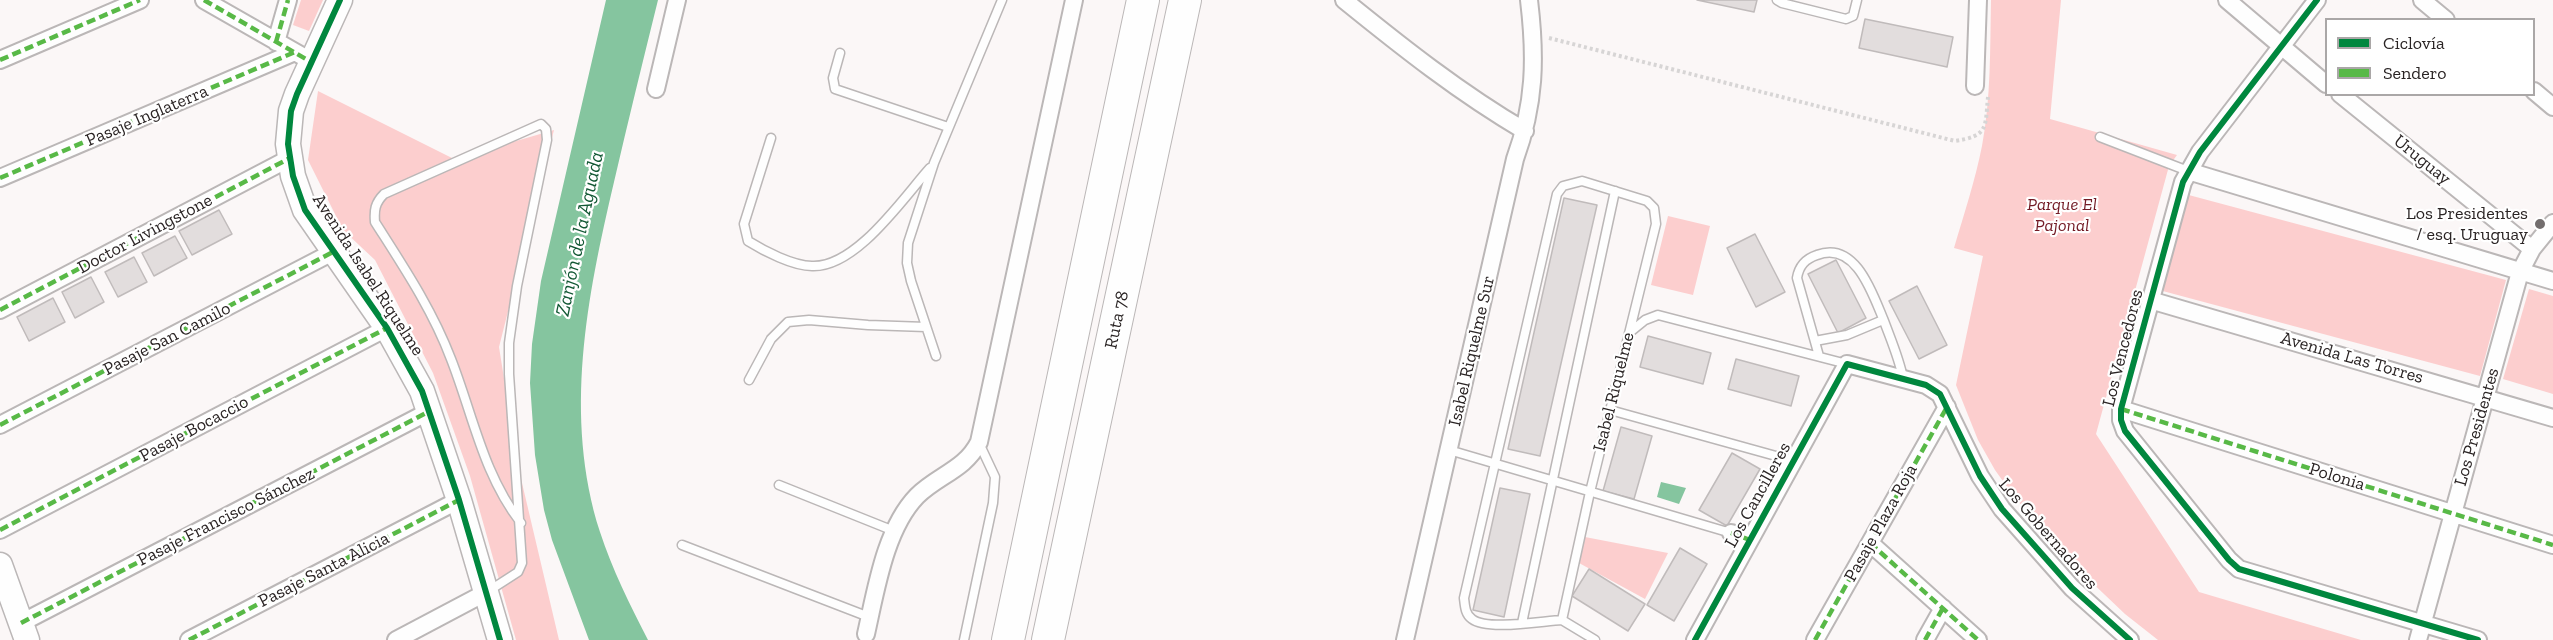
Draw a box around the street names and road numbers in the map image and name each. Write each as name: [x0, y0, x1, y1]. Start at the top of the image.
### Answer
street label: Pasaje Inglaterra: [82, 80, 212, 152]
street label: Uruguay: [2389, 130, 2455, 190]
street label: Doctor Livingstone: [74, 189, 216, 279]
street label: Avenida Isabel Riquelme: [308, 190, 428, 360]
street label: Isabel Riquelme Sur: [1444, 274, 1500, 428]
street label: Los Vencedores: [2098, 287, 2148, 409]
street label: Ruta 78: [1100, 289, 1134, 351]
street label: Pasaje San Camilo: [100, 298, 234, 380]
street label: Avenida Las Torres: [2278, 327, 2426, 389]
street label: Isabel Riquelme: [1589, 330, 1639, 454]
street label: Los Presidentes: [2450, 365, 2504, 489]
street label: Pasaje Bocaccio: [136, 391, 252, 467]
street label: Los Cancilleres: [1720, 439, 1796, 551]
street label: Polonia: [2306, 458, 2368, 496]
street label: Pasaje Plaza Roja: [1840, 461, 1922, 585]
street label: Pasaje Francisco Sánchez: [134, 463, 318, 571]
street label: Los Gobernadores: [1994, 474, 2102, 594]
street label: Pasaje Santa Alicia: [255, 528, 393, 612]

